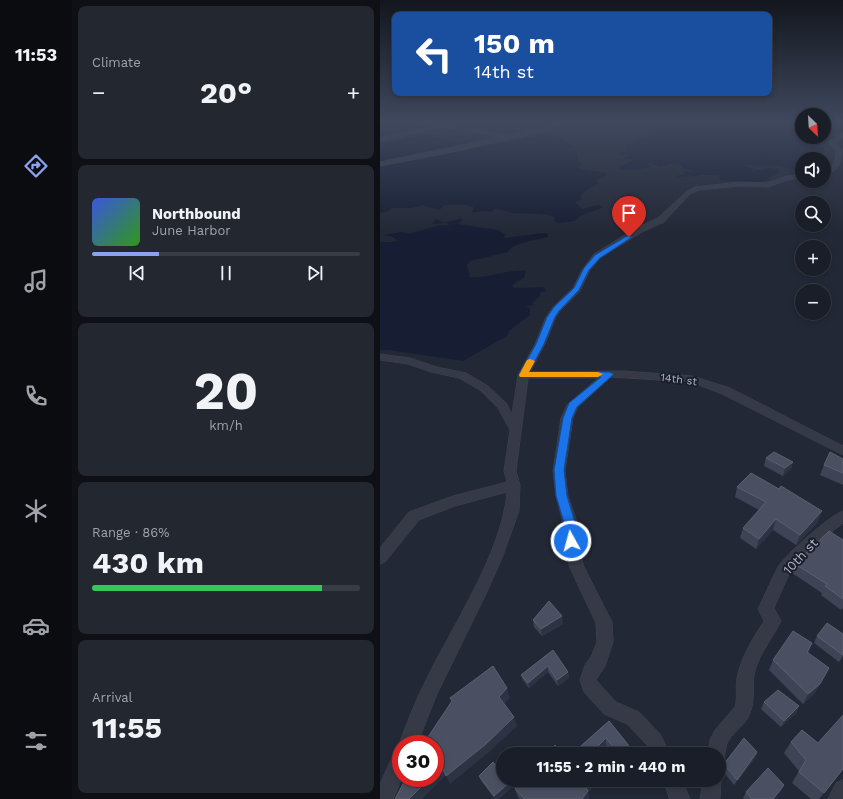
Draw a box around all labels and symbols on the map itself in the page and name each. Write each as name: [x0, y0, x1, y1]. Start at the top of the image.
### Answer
north arrow: [795, 108, 831, 144]
pin: [612, 196, 646, 237]
street label: 14th st: [660, 371, 698, 388]
position arrow: [550, 520, 592, 562]
street label: 10th st: [780, 535, 821, 577]
speed limit sign: 30: [392, 735, 444, 787]

